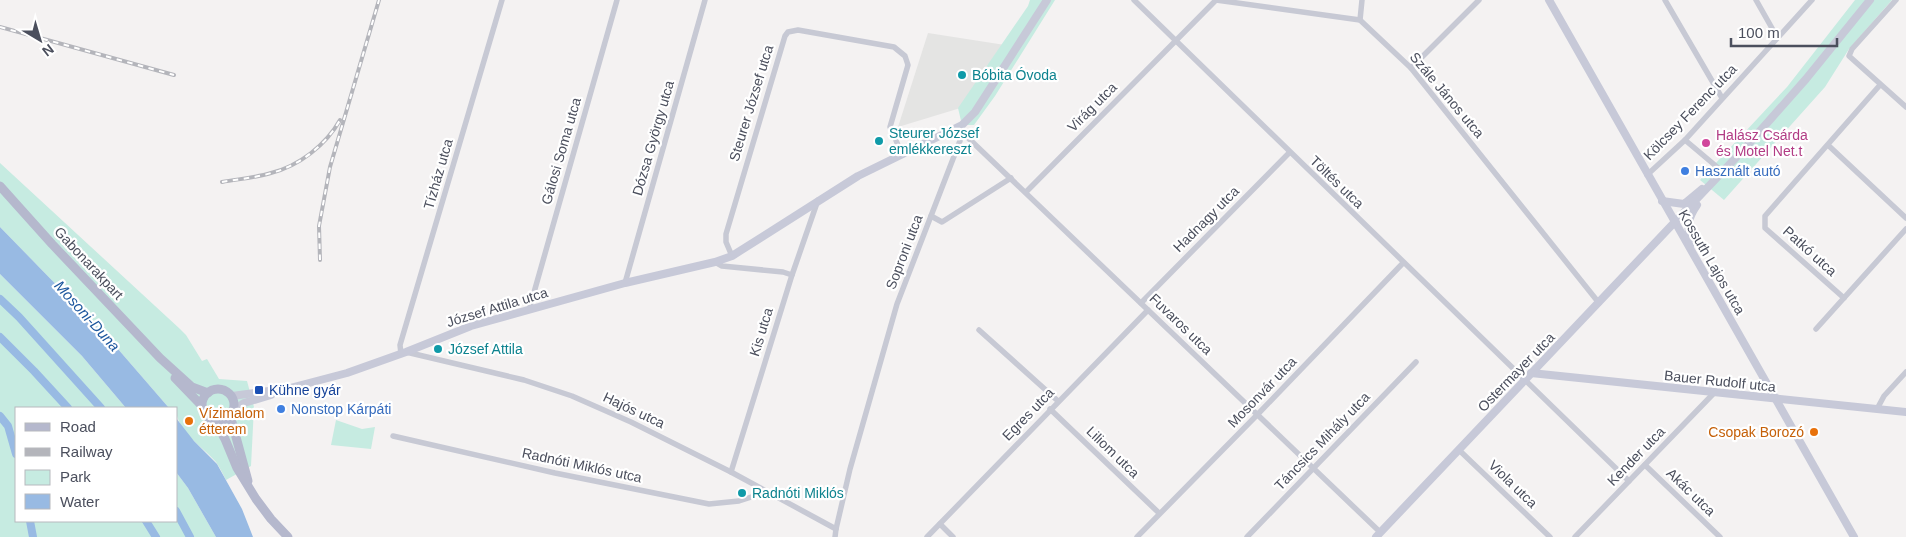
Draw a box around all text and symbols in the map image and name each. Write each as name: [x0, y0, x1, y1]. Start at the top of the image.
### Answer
north arrow: [15, 15, 65, 65]
scale bar: [1731, 15, 1837, 47]
text: 100 m: [1738, 24, 1780, 41]
text: N: [39, 41, 57, 60]
street label: Steurer József utca: [726, 43, 776, 163]
street label: Szále János utca: [1407, 49, 1488, 141]
street label: Kölcsey Ferenc utca: [1640, 61, 1740, 163]
place label: Bóbita Óvoda: [972, 67, 1057, 83]
marker: Bóbita Óvoda: [956, 69, 968, 81]
street label: Dózsa György utca: [629, 78, 677, 197]
street label: Virág utca: [1064, 79, 1120, 135]
street label: Gálosi Soma utca: [538, 95, 584, 206]
place label: Steurer József emlékkereszt: [889, 125, 979, 157]
place label: Halász Csárda és Motel Net.t: [1716, 127, 1808, 159]
marker: Steurer József emlékkereszt: [873, 135, 885, 147]
street label: Tízház utca: [420, 137, 456, 211]
marker: Halász Csárda és Motel Net.t: [1700, 137, 1712, 149]
street label: Töltés utca: [1307, 152, 1367, 212]
place label: Használt autó: [1695, 163, 1781, 179]
marker: Használt autó: [1679, 165, 1691, 177]
street label: Hadnagy utca: [1170, 183, 1242, 255]
street label: Kossuth Lajos utca: [1675, 207, 1749, 317]
street label: Soproni utca: [882, 212, 926, 292]
street label: Gabonarakpart: [51, 223, 127, 303]
street label: Patkó utca: [1780, 223, 1840, 279]
water label: Mosoni-Duna: [51, 277, 124, 355]
street label: József Attila utca: [444, 284, 550, 330]
street label: Fuvaros utca: [1146, 290, 1216, 358]
street label: Kis utca: [746, 306, 776, 358]
street label: Ostermayer utca: [1474, 329, 1558, 415]
place label: József Attila: [448, 341, 523, 357]
marker: József Attila: [432, 343, 444, 355]
street label: Mosonvár utca: [1224, 353, 1300, 431]
street label: Bauer Rudolf utca: [1663, 367, 1777, 395]
place label: Kühne gyár: [269, 382, 341, 398]
marker: Kühne gyár: [253, 384, 265, 396]
street label: Egres utca: [999, 384, 1057, 444]
street label: Hajós utca: [601, 389, 668, 431]
street label: Táncsics Mihály utca: [1271, 389, 1373, 493]
place label: Nonstop Kárpáti: [291, 401, 391, 417]
marker: Nonstop Kárpáti: [275, 403, 287, 415]
place label: Vízimalom étterem: [199, 405, 264, 437]
legend: [15, 407, 178, 522]
marker: Vízimalom étterem: [183, 415, 195, 427]
text: Road: [60, 418, 96, 435]
street label: Liliom utca: [1083, 423, 1143, 481]
street label: Kender utca: [1604, 423, 1668, 489]
place label: Csopak Borozó: [1708, 424, 1804, 440]
marker: Csopak Borozó: [1808, 426, 1820, 438]
text: Railway: [60, 443, 113, 460]
street label: Radnóti Miklós utca: [521, 444, 644, 486]
street label: Viola utca: [1485, 457, 1541, 511]
street label: Akác utca: [1663, 465, 1719, 519]
text: Park: [60, 468, 91, 485]
place label: Radnóti Miklós: [752, 485, 844, 501]
marker: Radnóti Miklós: [736, 487, 748, 499]
text: Water: [60, 493, 99, 510]

